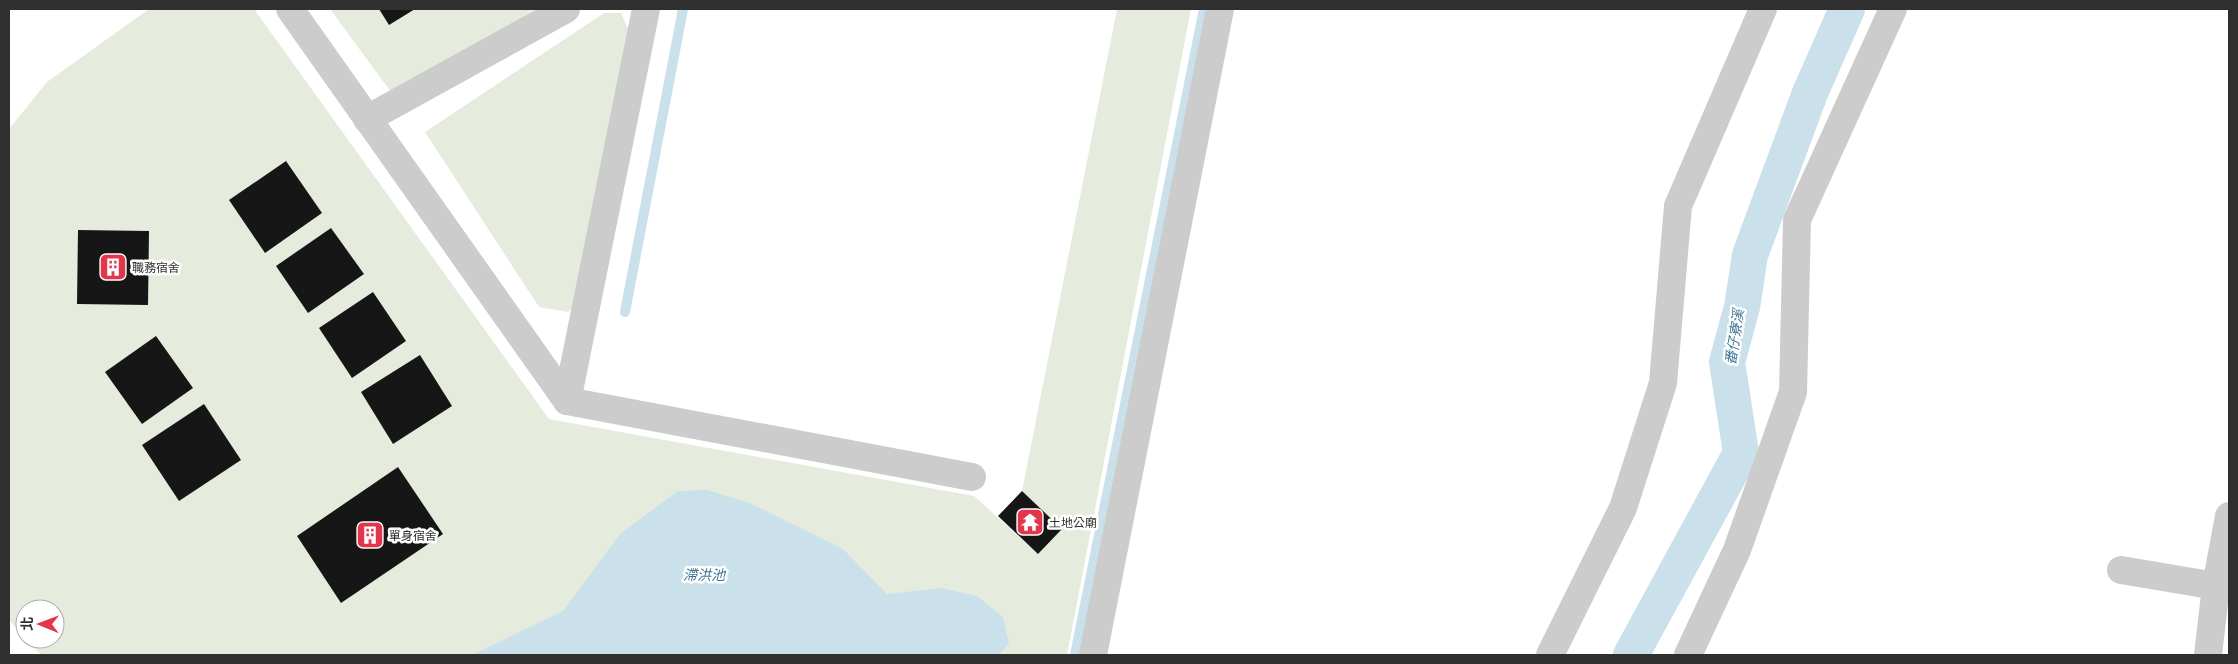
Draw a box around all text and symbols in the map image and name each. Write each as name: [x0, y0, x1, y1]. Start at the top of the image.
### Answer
building icon: 職務宿舍: [98, 252, 128, 282]
place label: 職務宿舍: [132, 260, 180, 274]
water label: 番仔寮溪: [1721, 306, 1747, 366]
temple icon: 土地公廟: [1015, 507, 1045, 537]
place label: 土地公廟: [1049, 515, 1097, 529]
building icon: 單身宿舍: [355, 520, 385, 550]
place label: 單身宿舍: [389, 528, 437, 542]
water label: 滯洪池: [683, 566, 727, 583]
north arrow: [15, 599, 65, 649]
text: 北: [18, 617, 35, 631]

